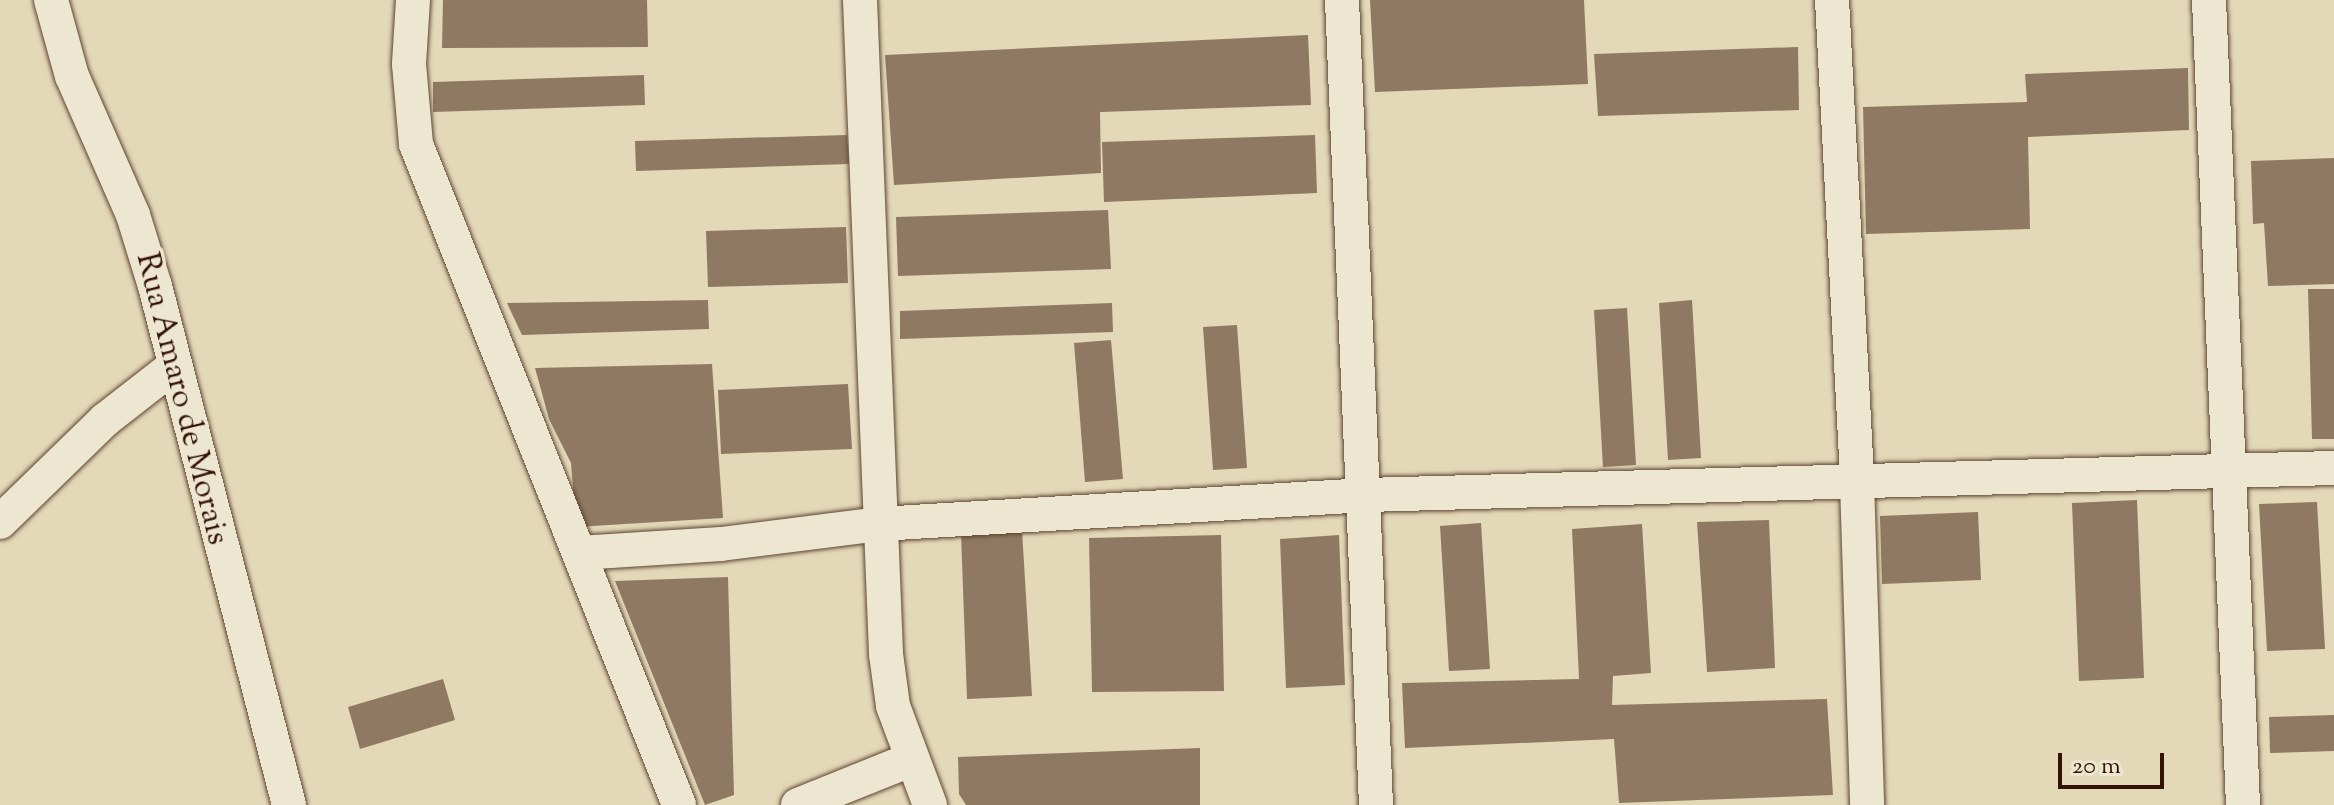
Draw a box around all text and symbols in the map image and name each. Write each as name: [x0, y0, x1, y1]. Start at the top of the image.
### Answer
street label: Rua Amaro de Morais: [126, 249, 236, 549]
scale bar: [2062, 737, 2168, 787]
text: 20 m: [2072, 750, 2121, 784]

